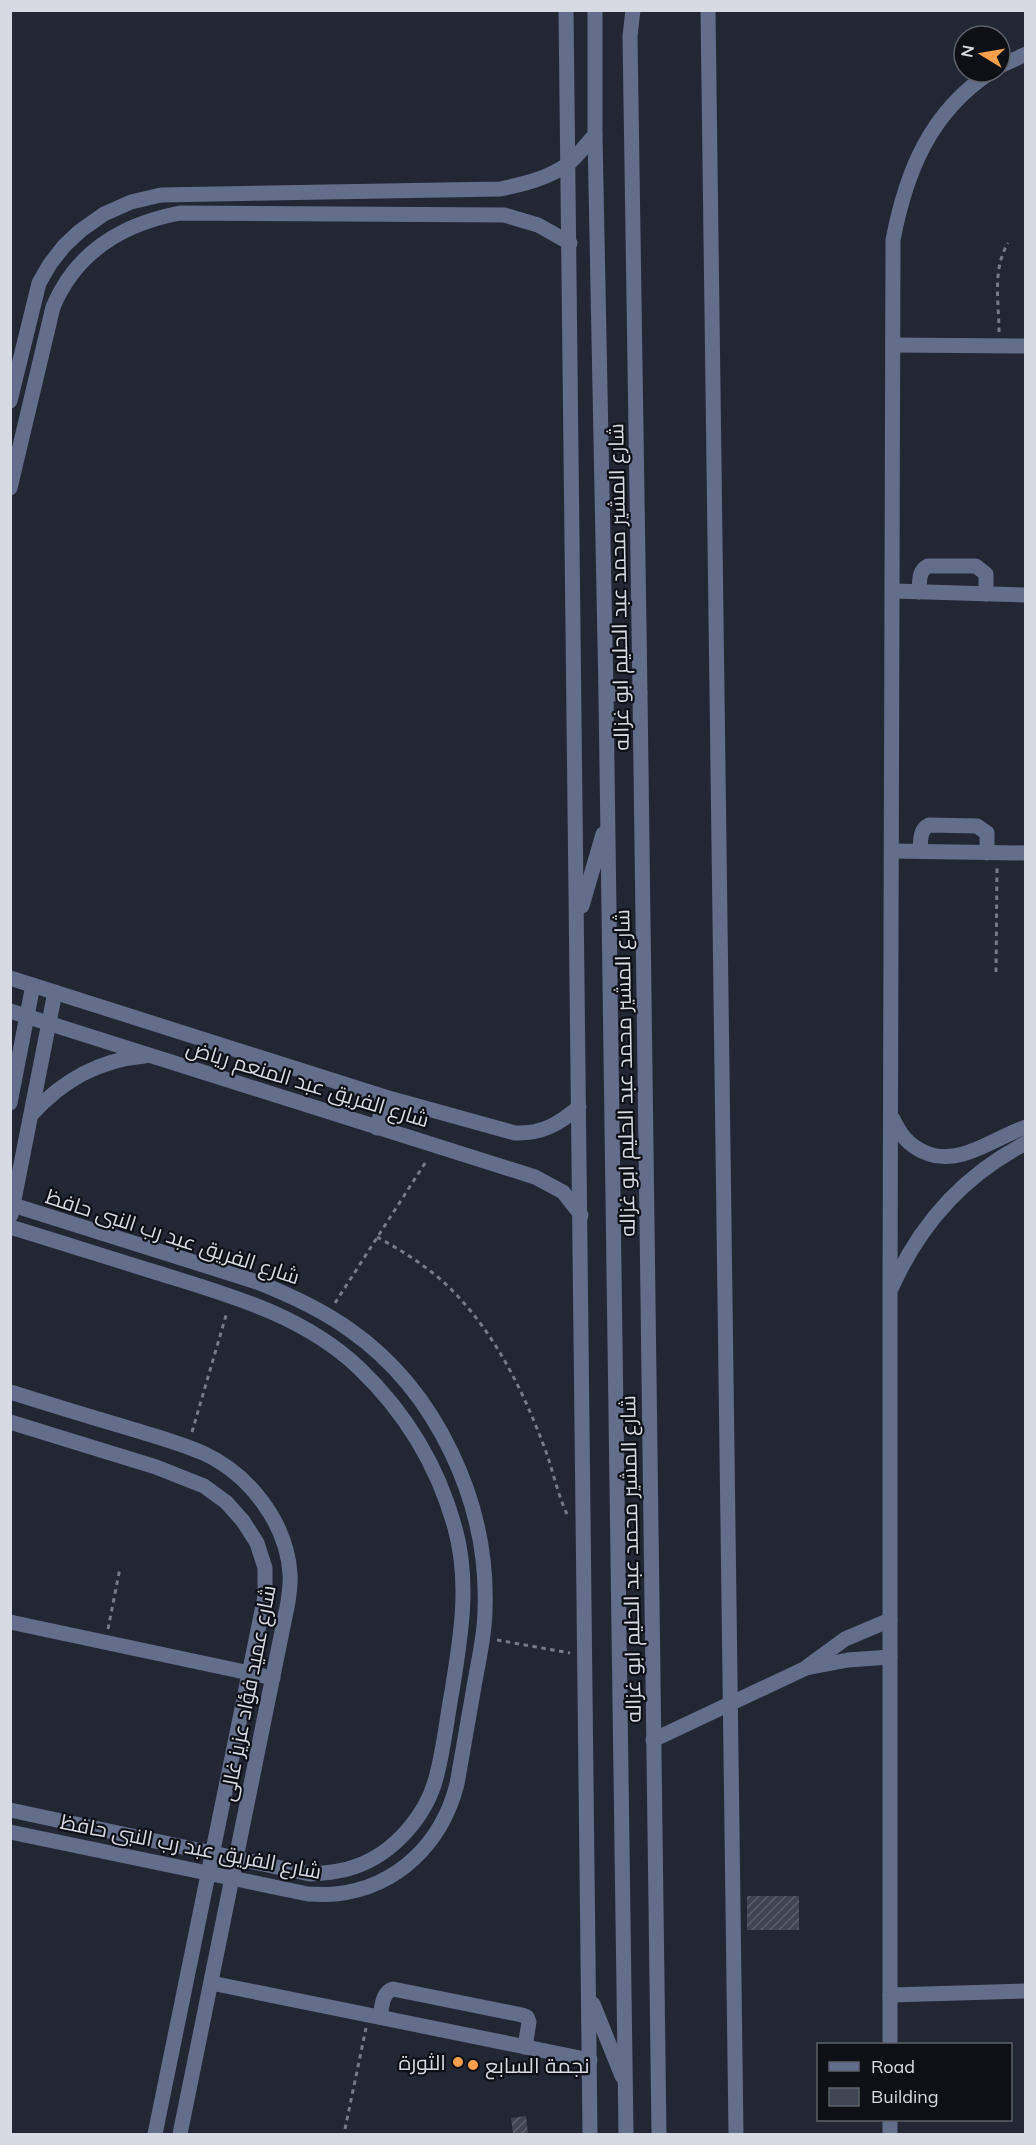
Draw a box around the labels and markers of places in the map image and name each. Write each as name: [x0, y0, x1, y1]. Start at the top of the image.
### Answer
place label: الثورة: [398, 2049, 446, 2075]
place label: نجمة السابع: [485, 2052, 590, 2080]
marker: الثورة: [451, 2055, 465, 2069]
marker: نجمة السابع: [466, 2058, 480, 2072]

